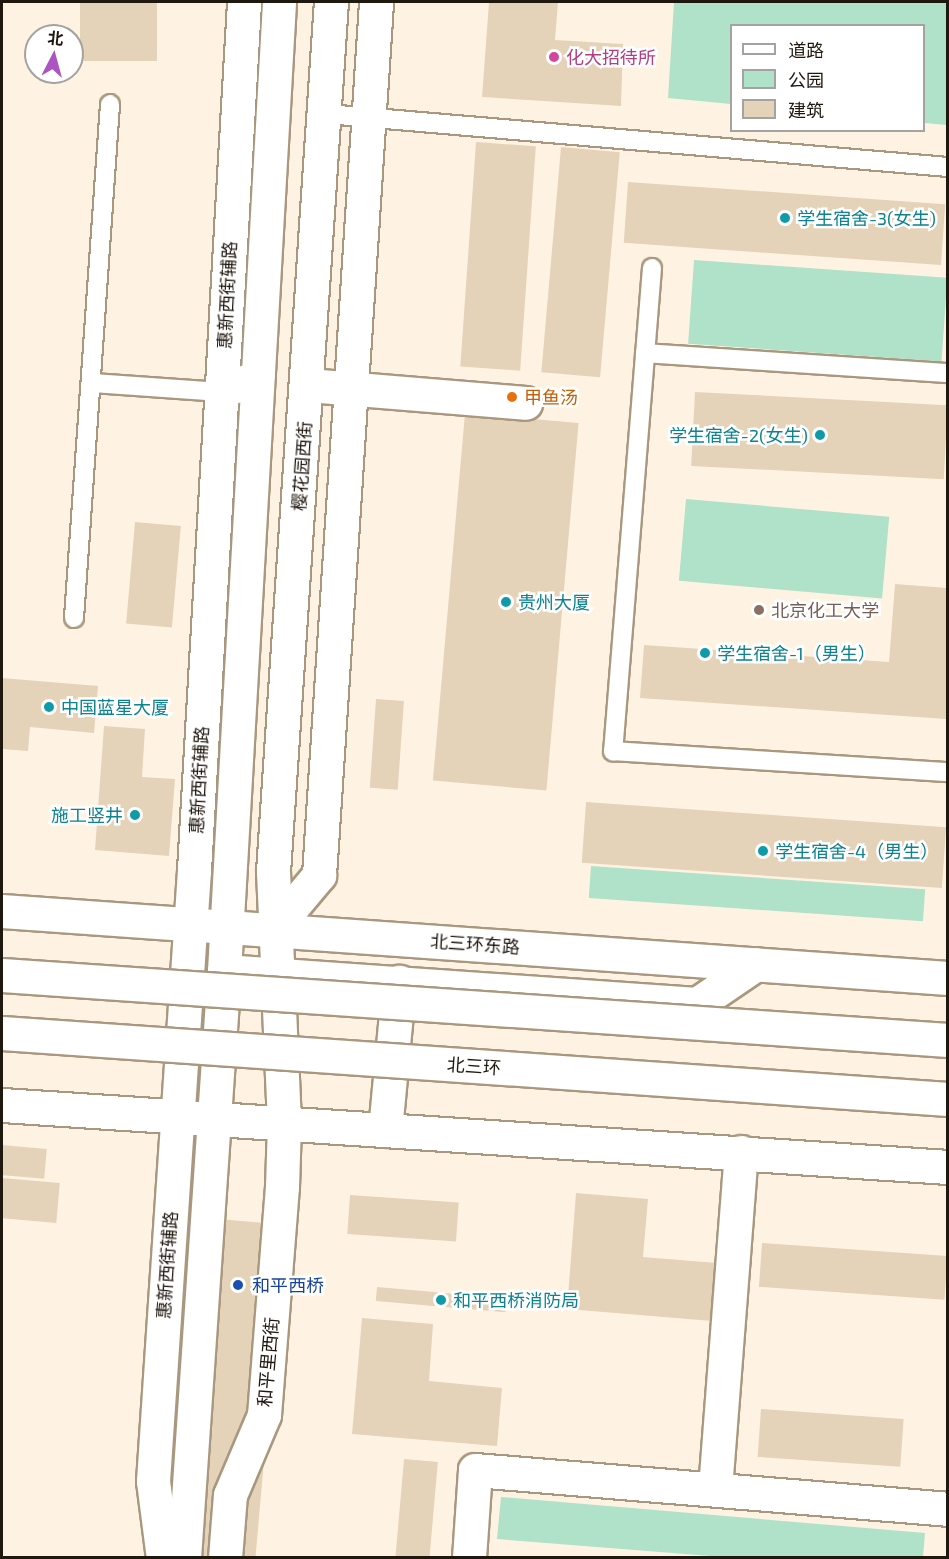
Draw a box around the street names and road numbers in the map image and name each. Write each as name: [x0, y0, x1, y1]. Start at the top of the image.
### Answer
street label: 惠新西街辅路: [213, 241, 241, 349]
street label: 樱花园西街: [288, 420, 316, 512]
street label: 惠新西街辅路: [185, 726, 213, 834]
street label: 北三环东路: [429, 930, 521, 958]
street label: 北三环: [446, 1053, 502, 1079]
street label: 惠新西街辅路: [152, 1210, 182, 1320]
street label: 和平里西街: [253, 1316, 283, 1408]

